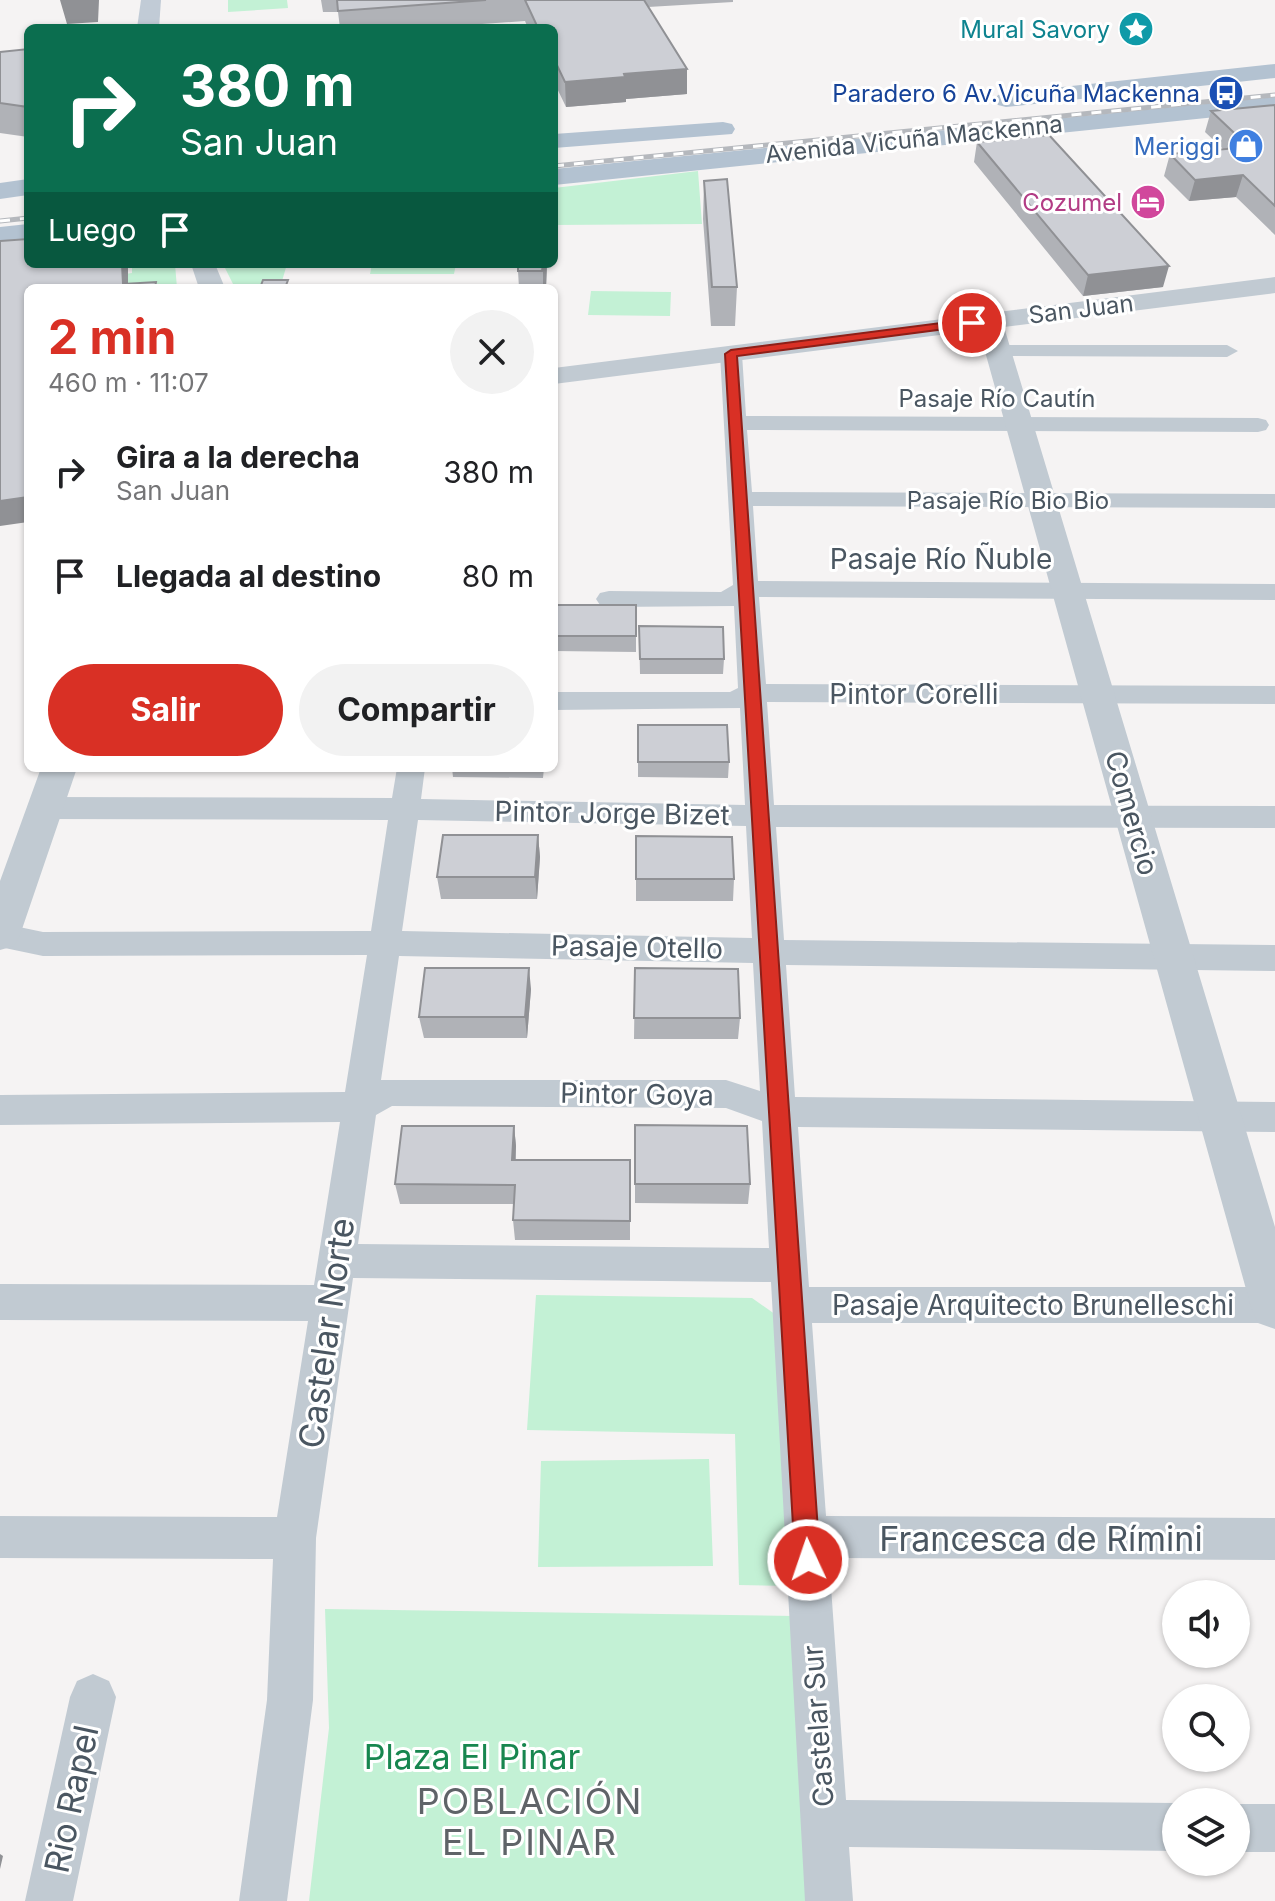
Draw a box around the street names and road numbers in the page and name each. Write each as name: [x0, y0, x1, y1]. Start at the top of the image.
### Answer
street label: Avenida Vicuña Mackenna: [764, 109, 1064, 169]
street label: San Juan: [1027, 288, 1135, 330]
street label: Pasaje Río Cautín: [899, 384, 1095, 413]
street label: Pasaje Río Bio Bio: [907, 486, 1109, 515]
street label: Pasaje Río Ñuble: [830, 542, 1052, 576]
street label: Pintor Corelli: [829, 677, 999, 711]
street label: Comercio: [1098, 747, 1166, 879]
street label: Pintor Jorge Bizet: [494, 794, 730, 832]
street label: Pasaje Otello: [551, 929, 723, 965]
street label: Pintor Goya: [560, 1076, 714, 1112]
street label: Castelar Norte: [290, 1215, 362, 1451]
street label: Pasaje Arquitecto Brunelleschi: [832, 1288, 1234, 1322]
street label: Francesca de Rímini: [879, 1518, 1203, 1559]
street label: Castelar Sur: [795, 1644, 841, 1808]
street label: Rio Rapel: [35, 1721, 107, 1877]

